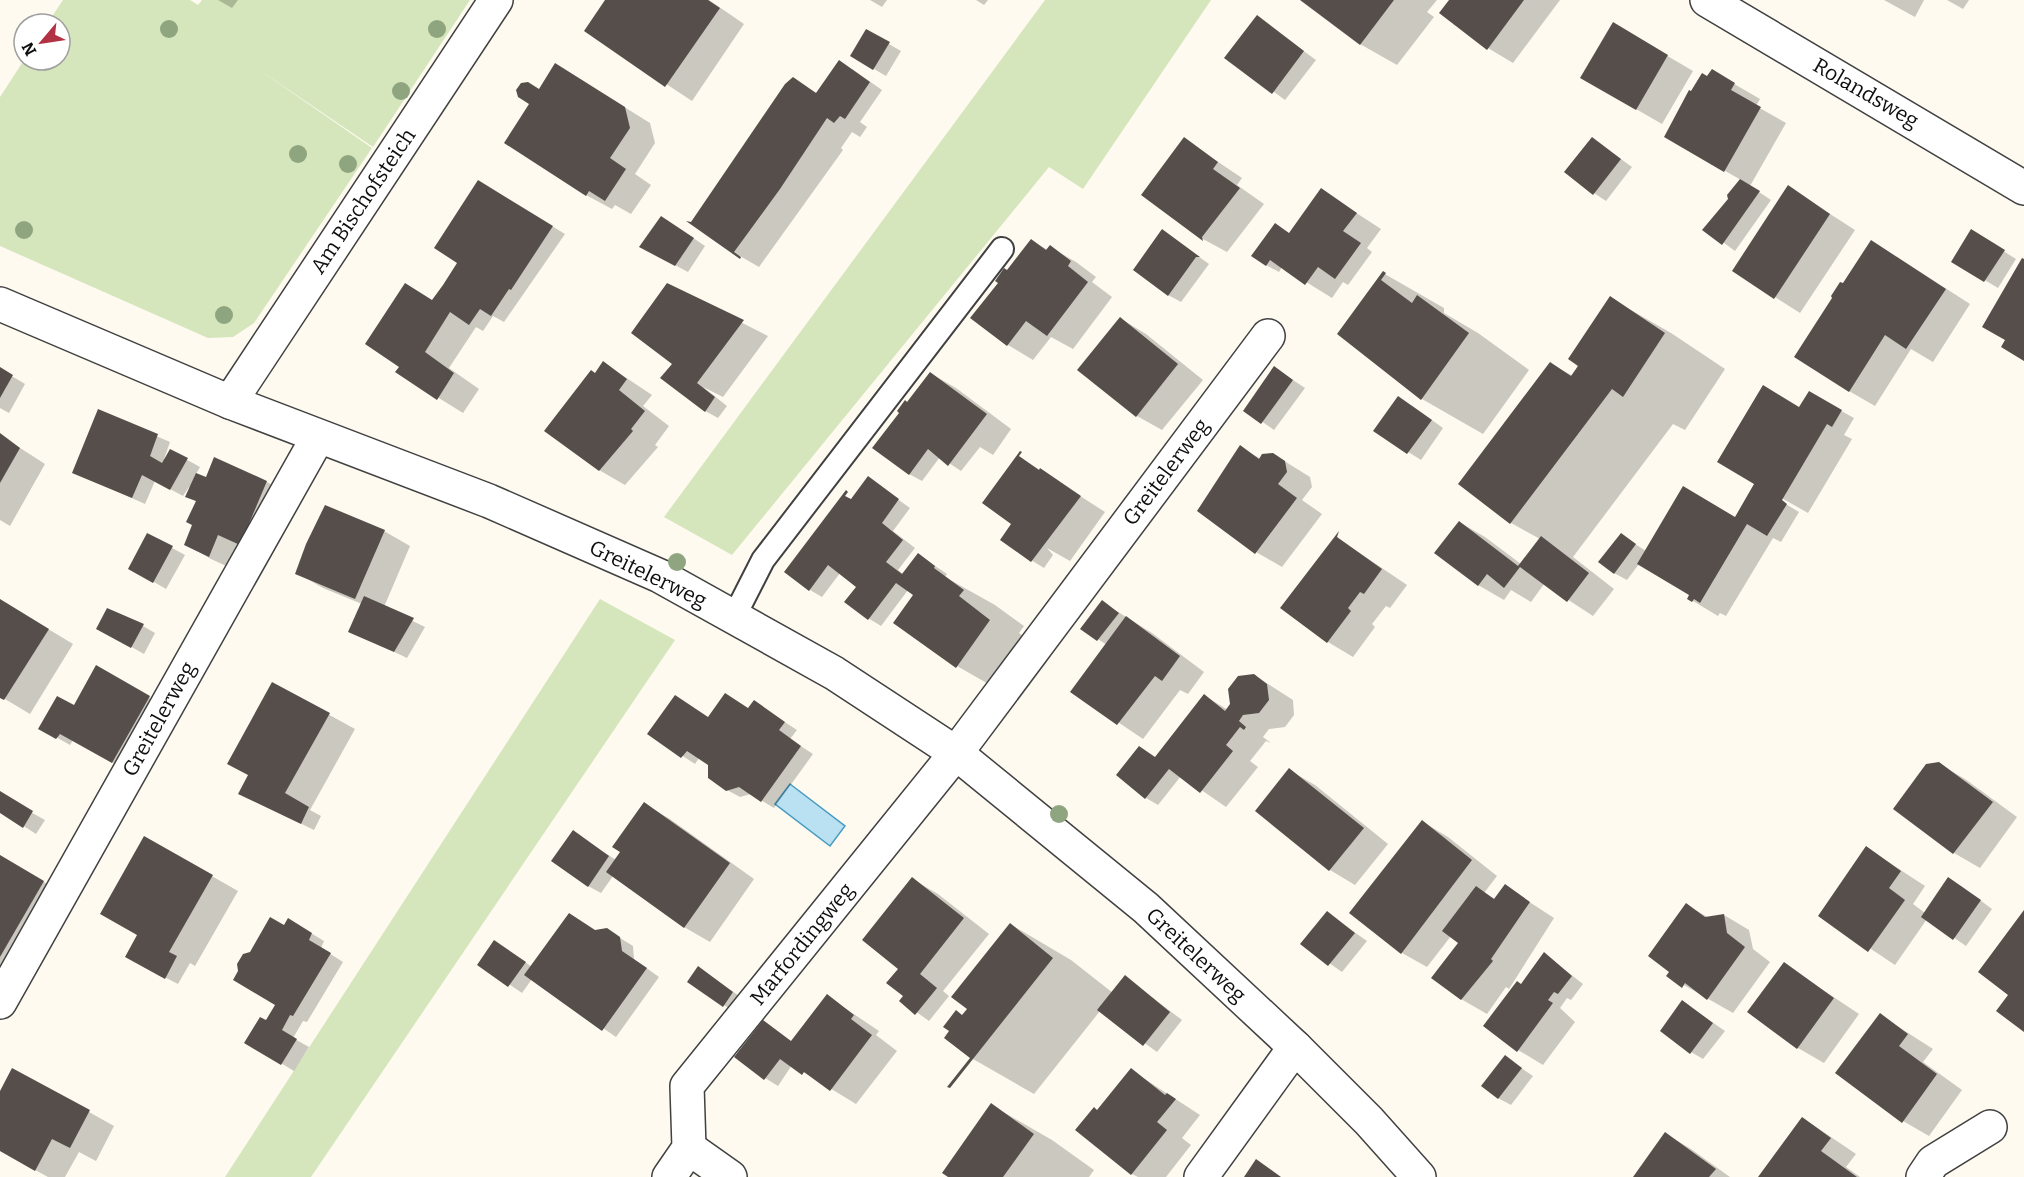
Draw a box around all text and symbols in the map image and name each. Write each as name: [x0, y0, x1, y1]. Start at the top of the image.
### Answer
north arrow: [12, 12, 72, 72]
text: N: [18, 39, 41, 59]
street label: Rolandsweg: [1809, 52, 1924, 134]
street label: Am Bischofsteich: [305, 123, 421, 279]
street label: Greitelerweg: [1117, 413, 1215, 531]
street label: Greitelerweg: [585, 534, 711, 614]
street label: Greitelerweg: [117, 657, 201, 781]
street label: Marfordingweg: [745, 877, 859, 1010]
street label: Greitelerweg: [1141, 902, 1252, 1008]

